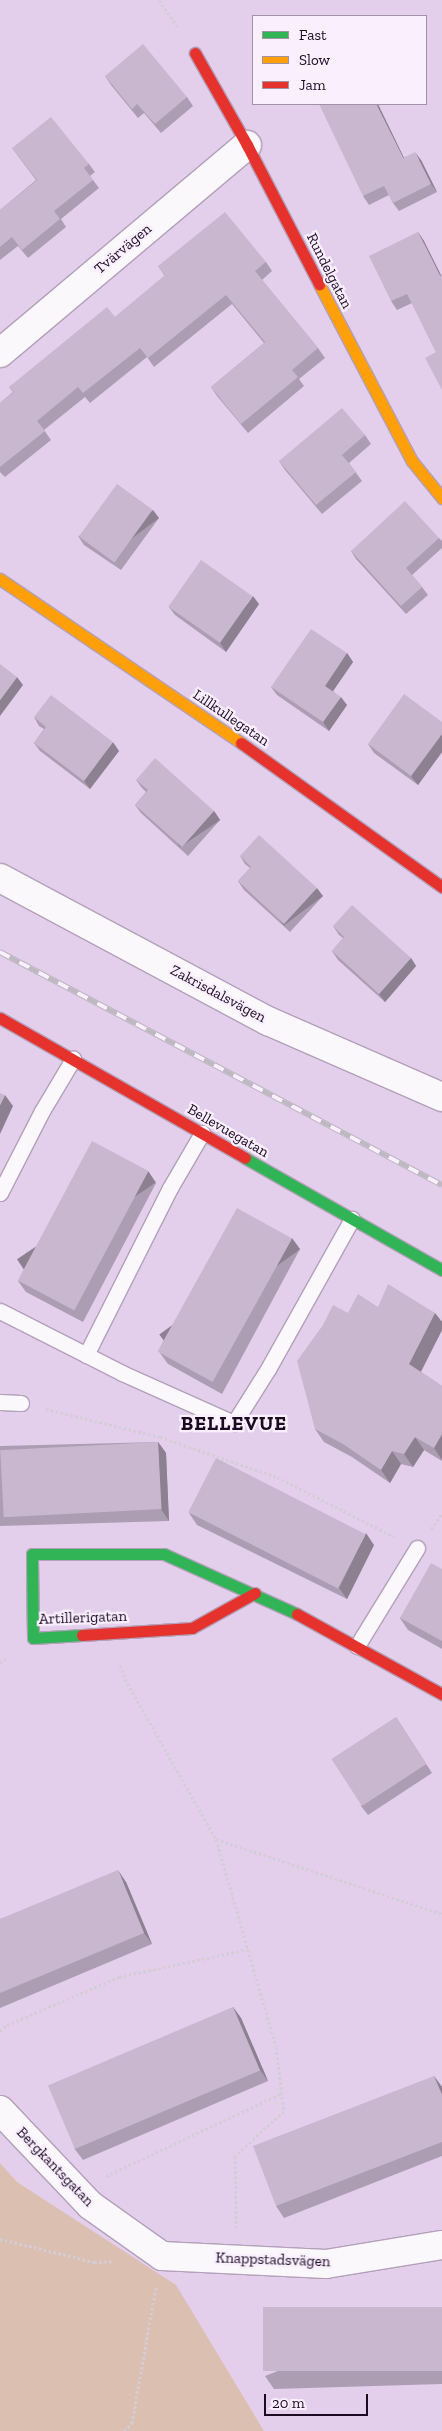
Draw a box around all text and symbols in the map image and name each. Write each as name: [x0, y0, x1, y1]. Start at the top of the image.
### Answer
legend: [252, 15, 427, 105]
text: Fast: [299, 26, 327, 44]
text: Slow: [299, 51, 330, 69]
text: Jam: [299, 76, 326, 94]
street label: Tvärvägen: [91, 220, 155, 278]
street label: Rundelgatan: [302, 230, 356, 312]
street label: Lillkullegatan: [189, 686, 273, 750]
street label: Zakrisdalsvägen: [167, 961, 269, 1027]
street label: Bellevuegatan: [184, 1100, 272, 1162]
district label: BELLEVUE: [180, 1411, 288, 1435]
street label: Artillerigatan: [39, 1607, 127, 1629]
street label: Bergkantsgatan: [13, 2124, 97, 2210]
street label: Knappstadsvägen: [215, 2249, 331, 2271]
scale bar: [267, 2384, 371, 2416]
text: 20 m: [272, 2394, 305, 2412]

